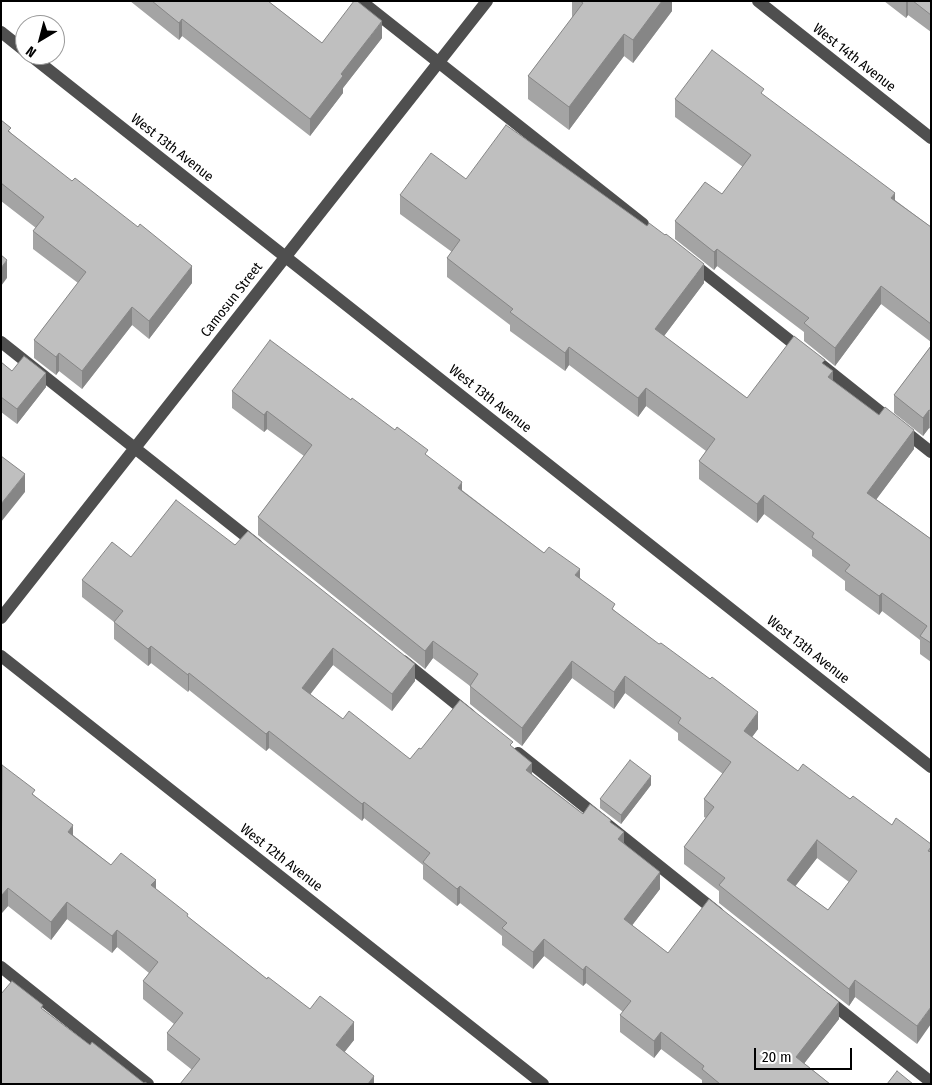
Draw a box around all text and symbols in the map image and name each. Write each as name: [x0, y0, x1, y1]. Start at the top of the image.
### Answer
north arrow: [15, 15, 65, 65]
street label: West 14th Avenue: [809, 20, 899, 96]
text: N: [23, 42, 40, 61]
street label: West 13th Avenue: [127, 111, 217, 185]
street label: Camosun Street: [198, 259, 266, 341]
street label: West 13th Avenue: [445, 362, 535, 436]
street label: West 13th Avenue: [763, 613, 853, 687]
street label: West 12th Avenue: [236, 821, 326, 895]
scale bar: [757, 1038, 854, 1070]
text: 20 m: [762, 1048, 792, 1066]

